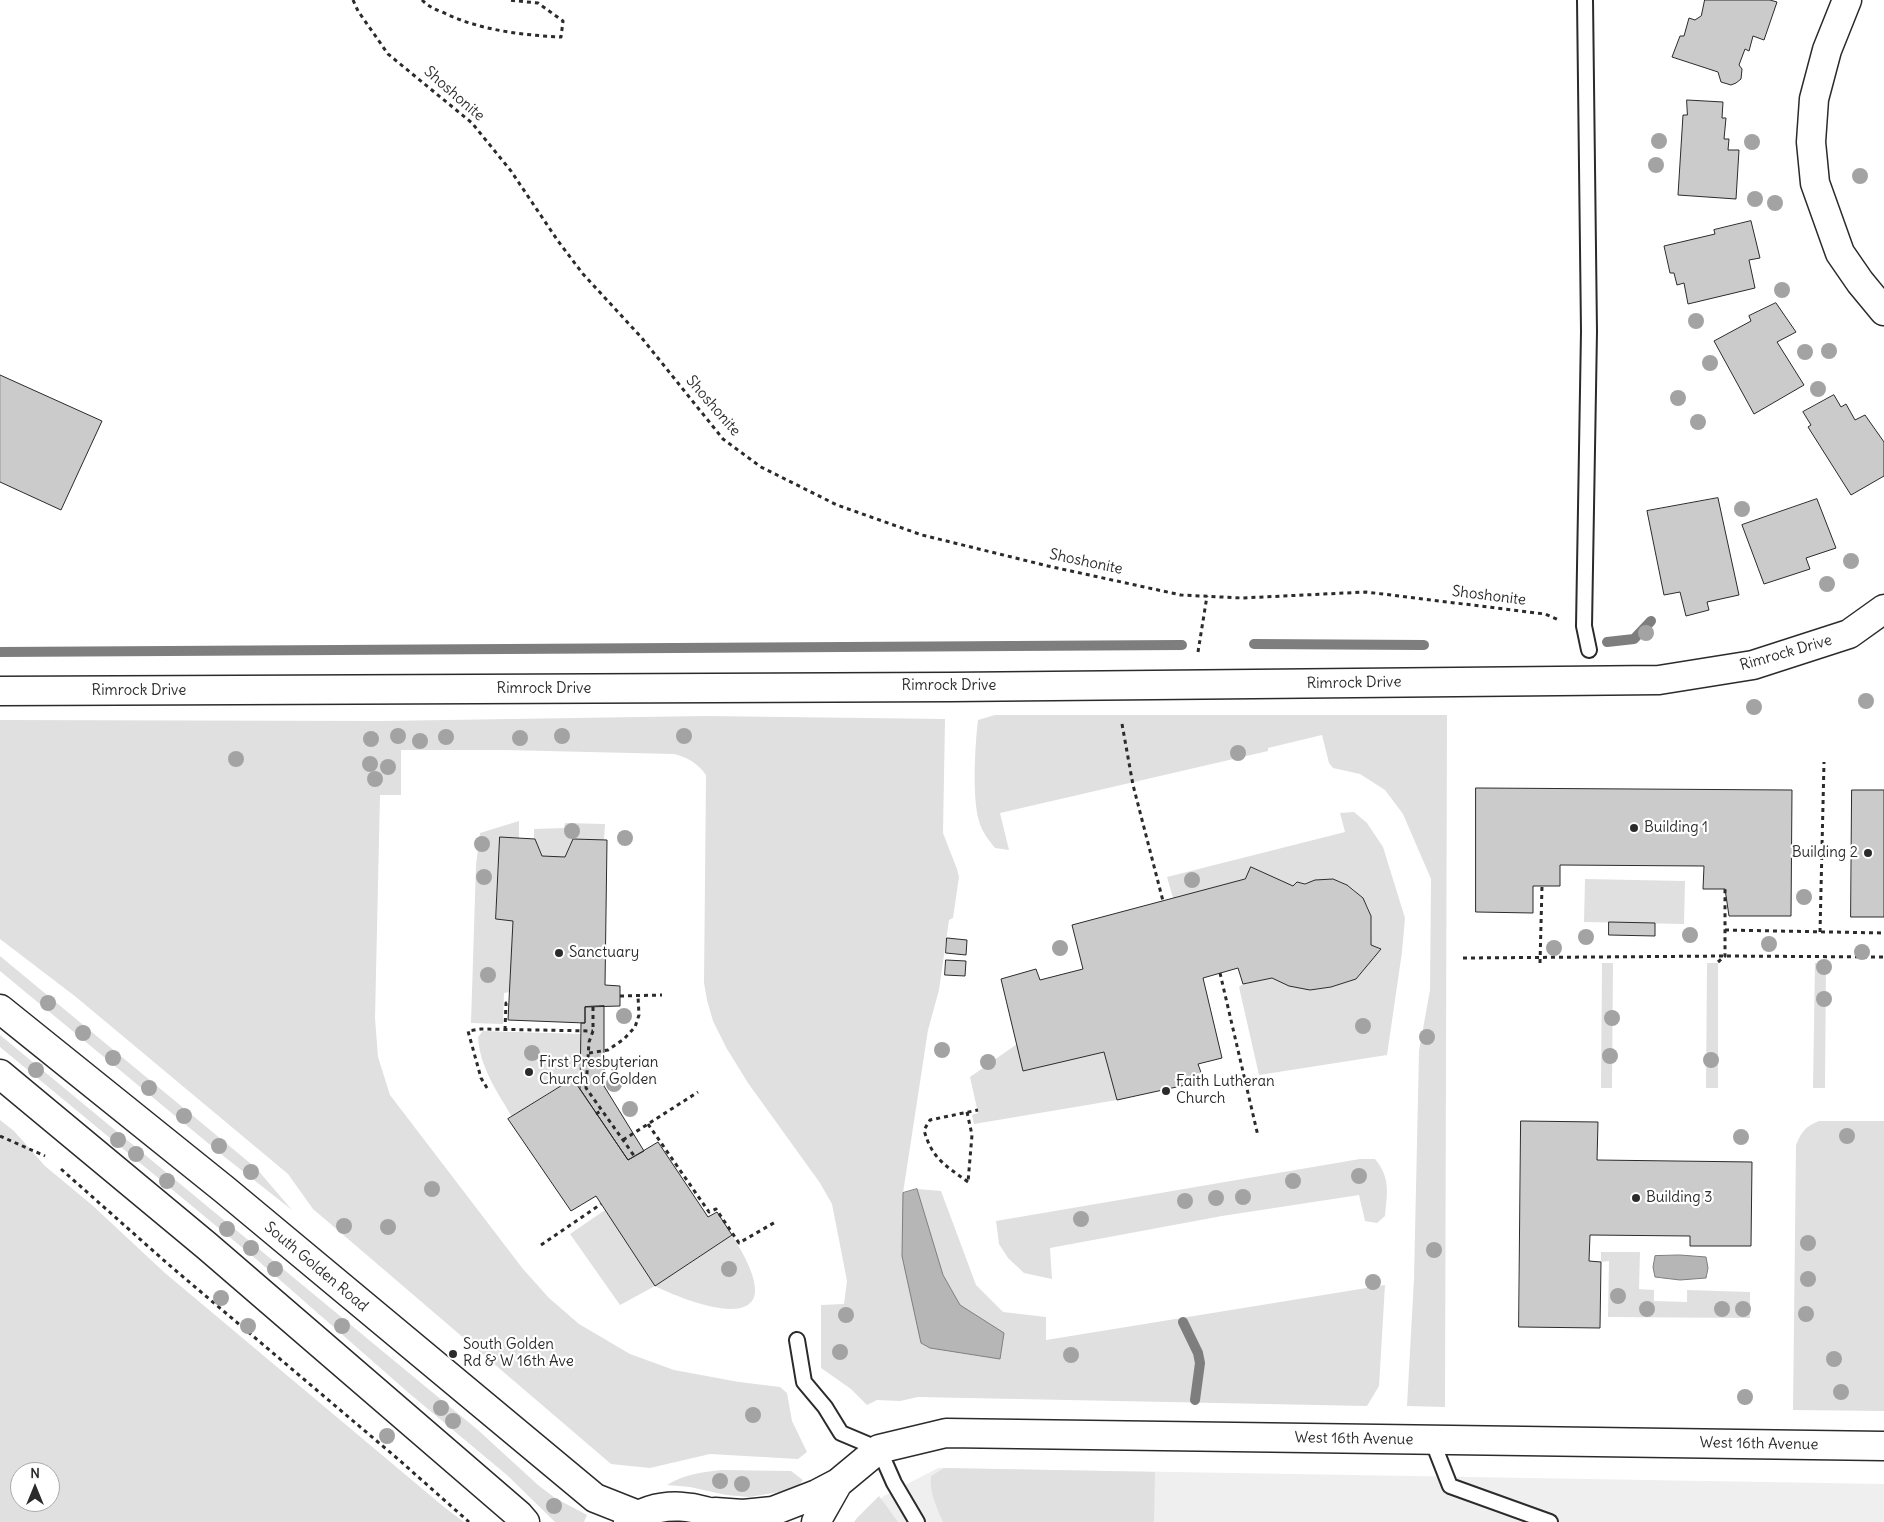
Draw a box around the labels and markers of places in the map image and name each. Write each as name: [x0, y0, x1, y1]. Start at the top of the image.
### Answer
place label: Building 1: [1644, 819, 1708, 837]
marker: Building 1: [1628, 822, 1640, 834]
place label: Building 2: [1792, 844, 1858, 862]
marker: Building 2: [1862, 847, 1874, 859]
place label: Sanctuary: [569, 944, 639, 962]
marker: Sanctuary: [553, 947, 565, 959]
place label: First Presbyterian Church of Golden: [539, 1054, 659, 1089]
marker: First Presbyterian Church of Golden: [523, 1066, 535, 1078]
place label: Faith Lutheran Church: [1176, 1073, 1275, 1108]
marker: Faith Lutheran Church: [1160, 1085, 1172, 1097]
place label: Building 3: [1646, 1189, 1713, 1207]
marker: Building 3: [1630, 1192, 1642, 1204]
place label: South Golden Rd & W 16th Ave: [463, 1336, 574, 1371]
marker: South Golden Rd & W 16th Ave: [447, 1348, 459, 1360]

